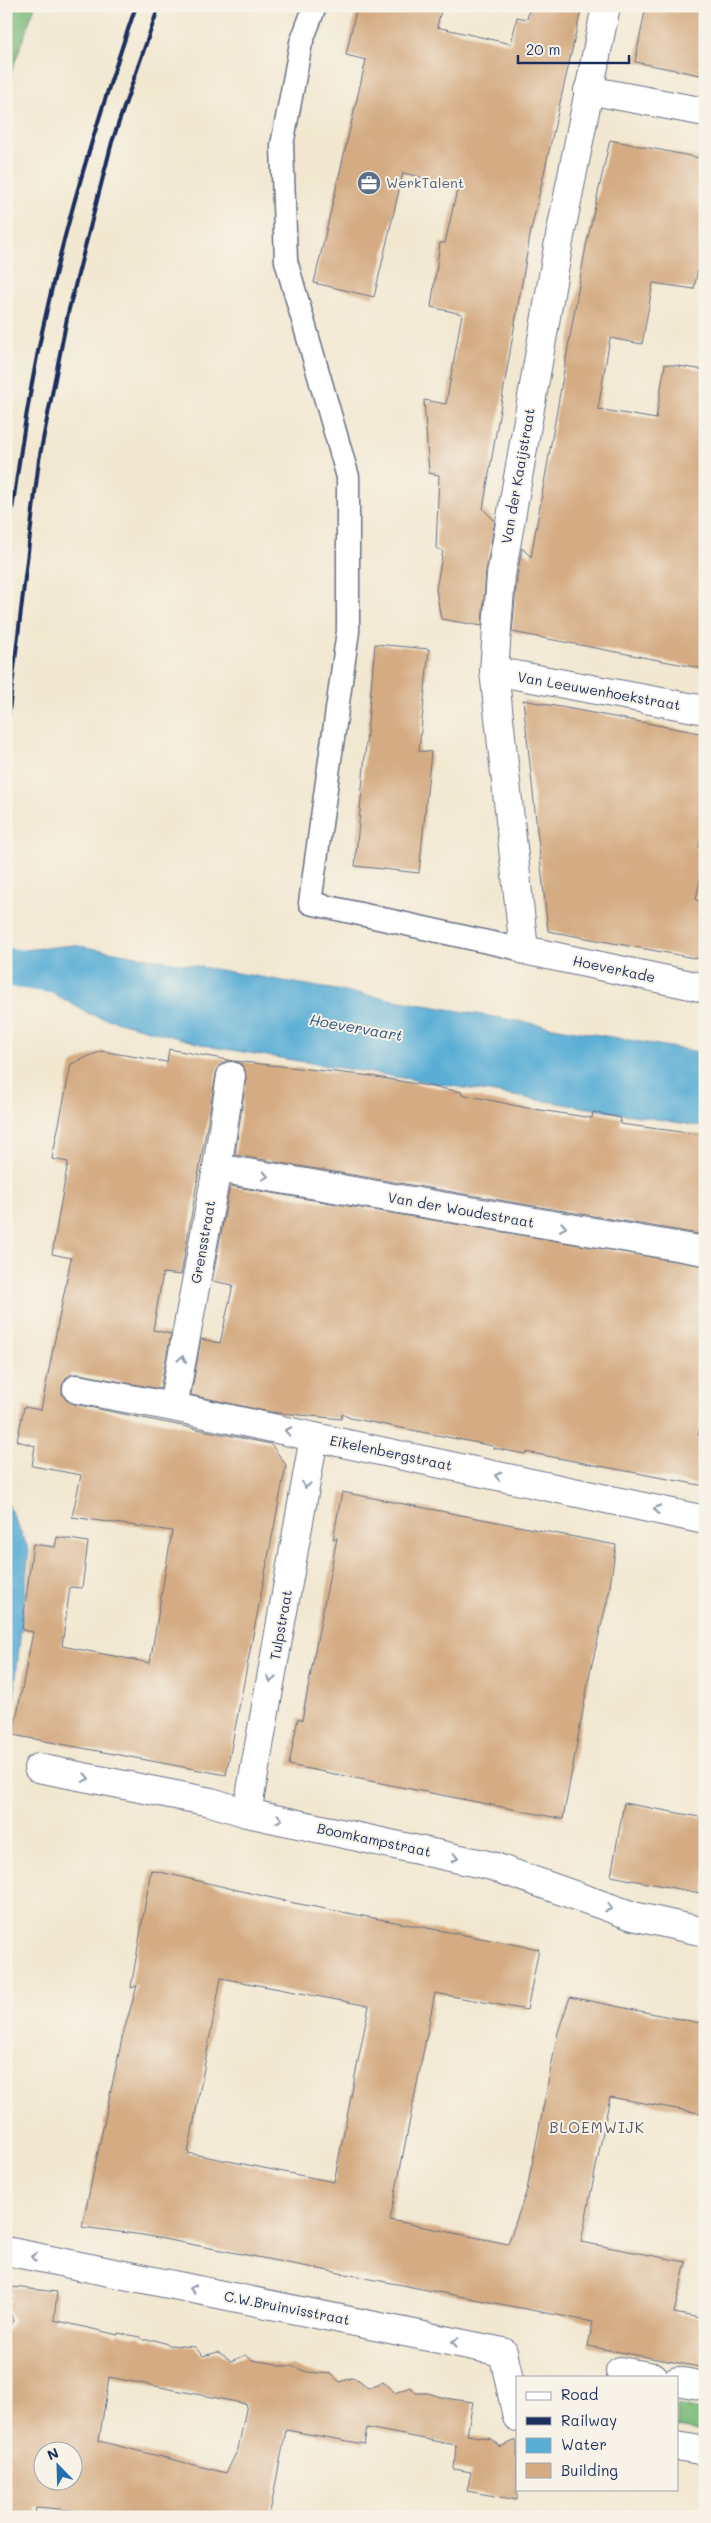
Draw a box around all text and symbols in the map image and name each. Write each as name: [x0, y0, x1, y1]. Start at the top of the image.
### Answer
scale bar: [518, 32, 630, 64]
text: 20 m: [526, 39, 560, 59]
office icon: WerkTalent: [356, 170, 382, 196]
place label: WerkTalent: [386, 173, 464, 192]
street label: Van der Kaaijstraat: [496, 407, 539, 545]
street label: Van Leeuwenhoekstraat: [516, 667, 682, 714]
street label: Hoeverkade: [571, 951, 657, 987]
water label: Hoevervaart: [308, 1009, 404, 1045]
one-way arrow: [261, 1171, 269, 1181]
street label: Van der Woudestraat: [386, 1187, 536, 1232]
street label: Grensstraat: [186, 1199, 219, 1285]
one-way arrow: [559, 1221, 568, 1231]
one-way arrow: [176, 1354, 186, 1363]
one-way arrow: [283, 1426, 292, 1437]
street label: Eikelenbergstraat: [328, 1430, 454, 1475]
one-way arrow: [494, 1471, 503, 1481]
one-way arrow: [301, 1480, 311, 1489]
one-way arrow: [653, 1505, 662, 1515]
street label: Tulpstraat: [265, 1588, 296, 1662]
one-way arrow: [267, 1675, 277, 1683]
one-way arrow: [82, 1772, 91, 1783]
one-way arrow: [275, 1814, 284, 1824]
street label: Boomkampstraat: [315, 1818, 433, 1861]
one-way arrow: [451, 1852, 460, 1862]
one-way arrow: [605, 1902, 613, 1912]
district label: BLOEMWIJK: [549, 2117, 645, 2137]
one-way arrow: [30, 2252, 38, 2262]
one-way arrow: [189, 2284, 198, 2295]
street label: C.W.Bruinvisstraat: [222, 2286, 352, 2329]
one-way arrow: [451, 2338, 460, 2348]
legend: [516, 2376, 678, 2490]
text: Road: [561, 2384, 598, 2404]
text: Railway: [561, 2410, 617, 2430]
text: Water: [561, 2434, 607, 2454]
north arrow: [32, 2440, 82, 2490]
text: N: [44, 2443, 61, 2464]
text: Building: [561, 2460, 618, 2480]

